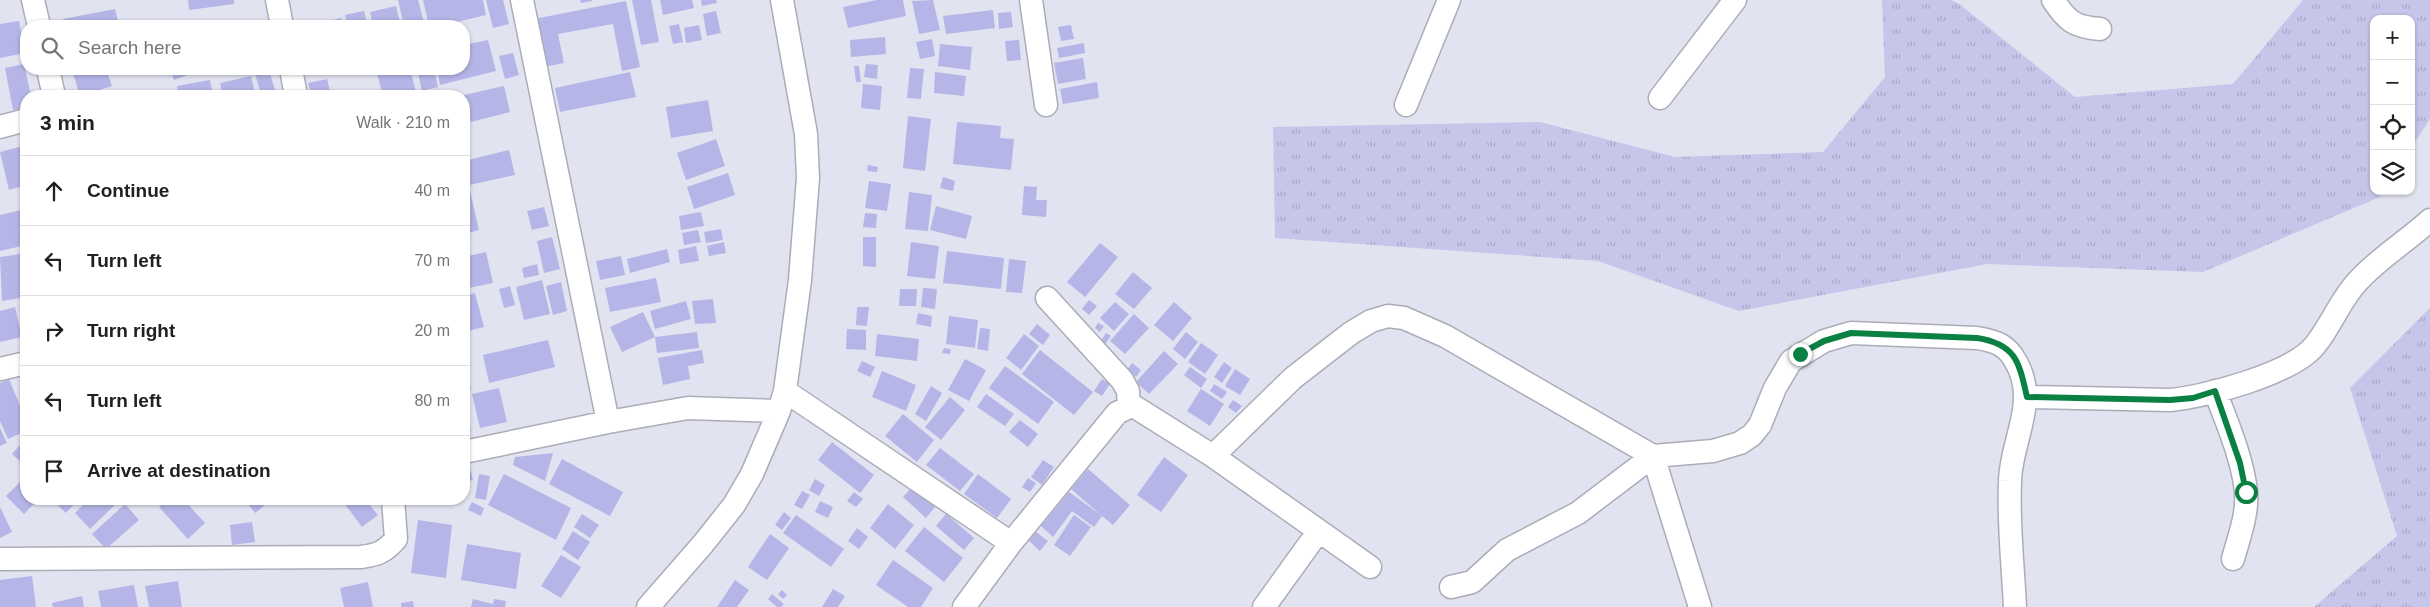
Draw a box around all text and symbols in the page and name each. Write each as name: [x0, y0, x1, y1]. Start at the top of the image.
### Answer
map controls: [2370, 15, 2415, 195]
button: +: [2370, 15, 2415, 60]
search box: [20, 20, 470, 75]
icon: search: [38, 34, 66, 62]
text: Search here: [78, 37, 182, 58]
button: −: [2370, 60, 2415, 105]
button: locate: [2370, 105, 2415, 150]
text: 3 min: [40, 111, 95, 134]
text: Walk · 210 m: [356, 114, 450, 131]
button: layers: [2370, 150, 2415, 195]
icon: ahead: [40, 177, 68, 205]
text: Continue: [87, 180, 169, 201]
text: 40 m: [414, 182, 450, 199]
icon: left: [40, 247, 68, 275]
text: Turn left: [87, 250, 162, 271]
text: 70 m: [414, 252, 450, 269]
icon: right: [40, 317, 68, 345]
text: Turn right: [87, 320, 175, 341]
text: 20 m: [414, 322, 450, 339]
route end: [1789, 343, 1812, 366]
icon: left: [40, 387, 68, 415]
text: Turn left: [87, 390, 162, 411]
text: 80 m: [414, 392, 450, 409]
icon: arrive: [40, 457, 68, 485]
text: Arrive at destination: [87, 460, 271, 481]
route start: [2235, 481, 2258, 504]

